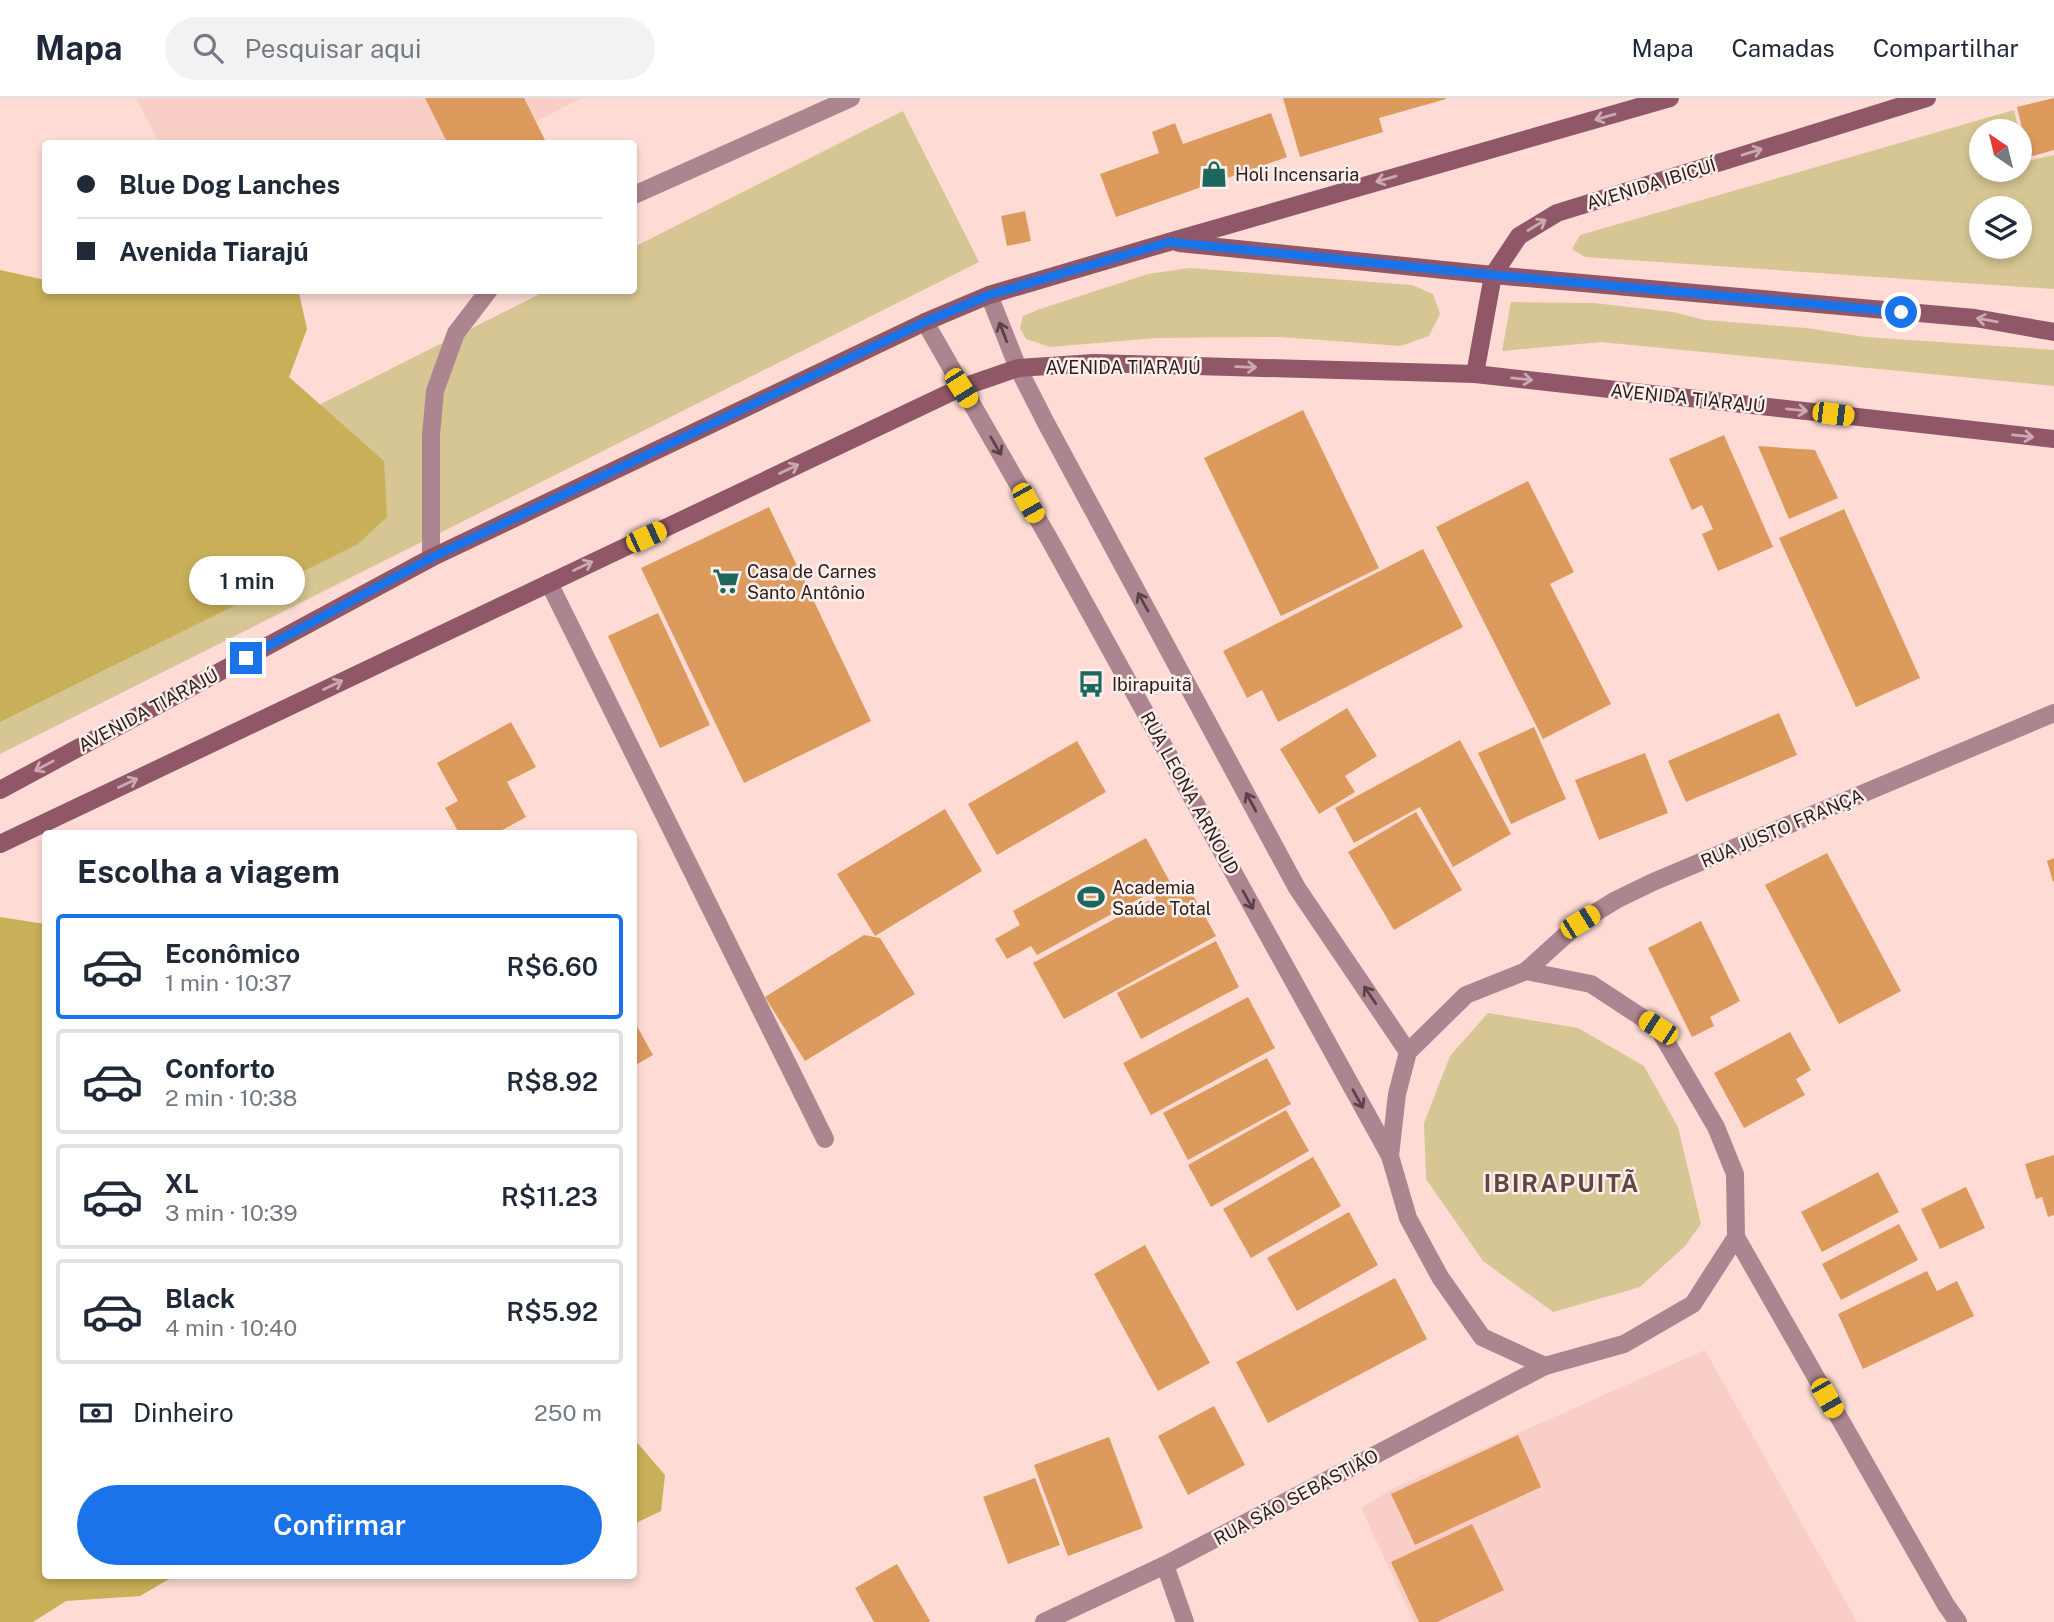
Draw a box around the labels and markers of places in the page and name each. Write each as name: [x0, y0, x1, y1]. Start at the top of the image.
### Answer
shop icon: Holi Incensaria: [1199, 159, 1229, 189]
place label: Holi Incensaria: [1235, 164, 1359, 185]
place label: Casa de Carnes Santo Antônio: [747, 561, 876, 603]
supermarket icon: Casa de Carnes Santo Antônio: [711, 566, 741, 596]
bus stop icon: Ibirapuitã: [1076, 669, 1106, 699]
place label: Ibirapuitã: [1112, 674, 1192, 695]
place label: Academia Saúde Total: [1112, 877, 1211, 919]
sports icon: Academia Saúde Total: [1076, 882, 1106, 912]

